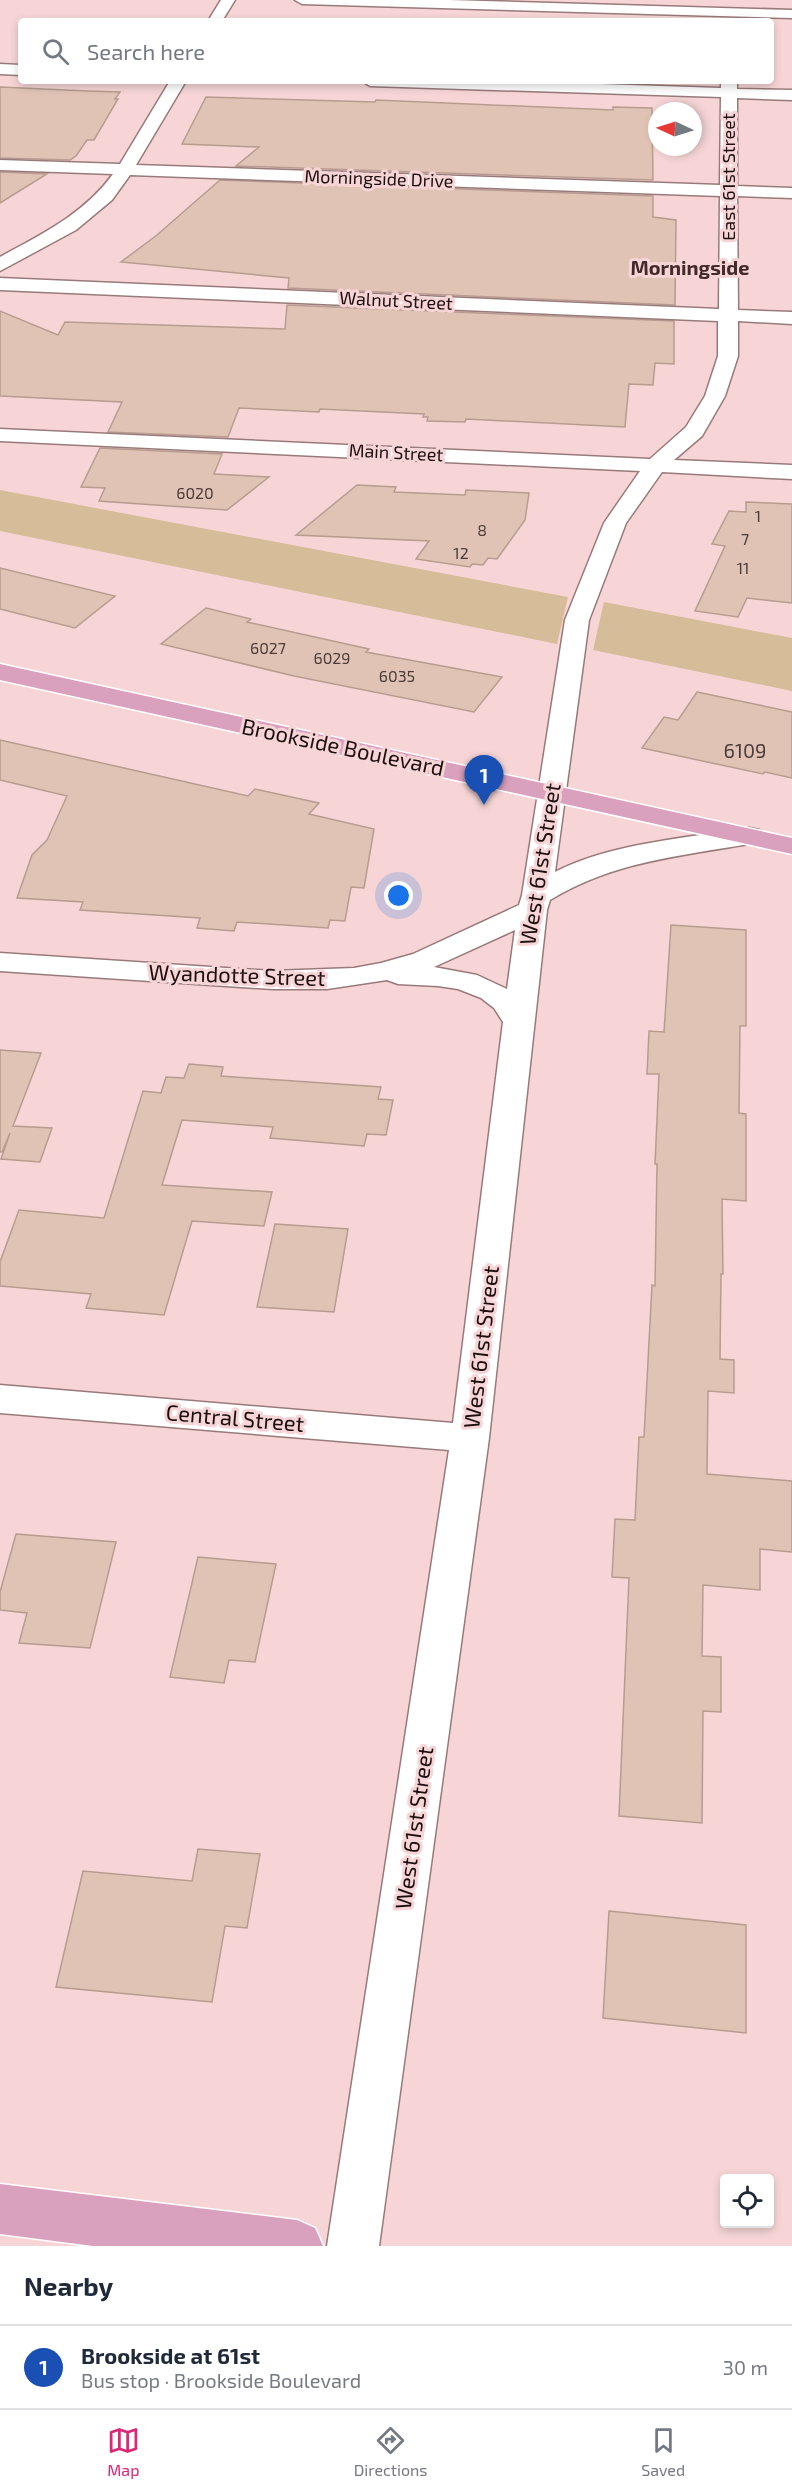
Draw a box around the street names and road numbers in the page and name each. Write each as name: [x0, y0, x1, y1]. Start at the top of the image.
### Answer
street label: East 61st Street: [717, 113, 739, 241]
street label: Morningside Drive: [304, 164, 454, 192]
street label: Walnut Street: [339, 286, 454, 314]
street label: Main Street: [348, 439, 444, 465]
street label: Brookside Boulevard: [240, 712, 447, 780]
street label: West 61st Street: [513, 781, 565, 947]
street label: Wyandotte Street: [148, 958, 326, 990]
street label: West 61st Street: [457, 1264, 503, 1430]
street label: Central Street: [165, 1398, 305, 1436]
street label: West 61st Street: [389, 1745, 437, 1911]

